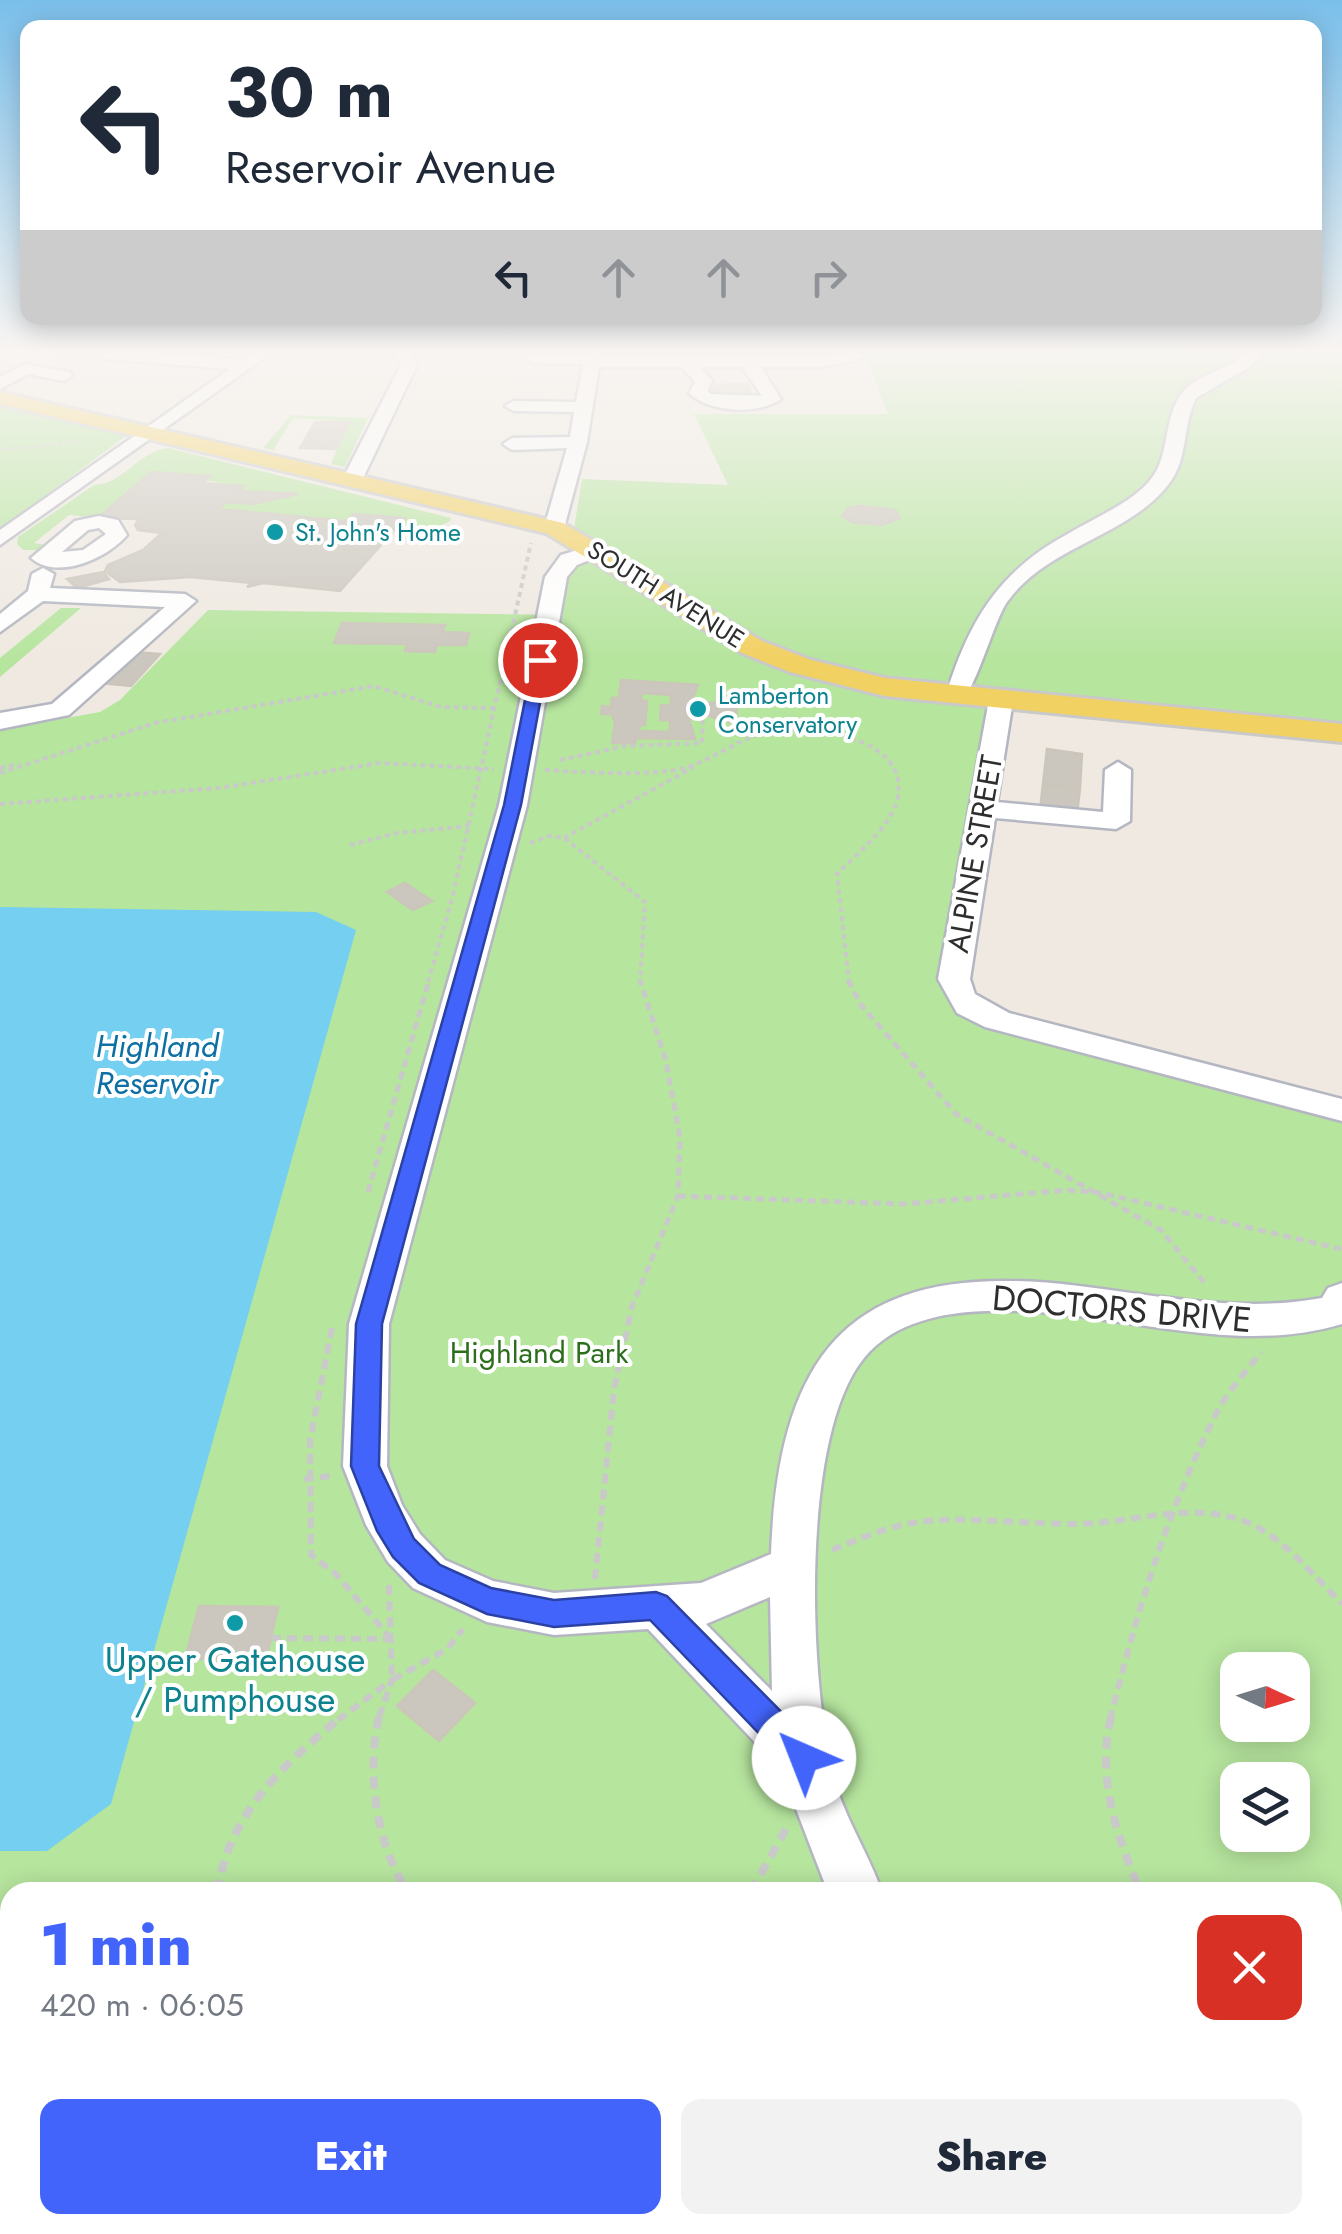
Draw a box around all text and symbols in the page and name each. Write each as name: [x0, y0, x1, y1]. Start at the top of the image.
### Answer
text: 30 m: [225, 42, 393, 143]
icon: left: [60, 60, 190, 190]
text: Reservoir Avenue: [225, 135, 556, 200]
icon: left: [486, 250, 541, 305]
icon: ahead: [591, 250, 646, 305]
icon: ahead: [696, 250, 751, 305]
icon: right: [801, 250, 856, 305]
place label: St. John's Home: [295, 514, 461, 550]
marker: St. John's Home: [264, 521, 286, 543]
street label: SOUTH AVENUE: [581, 531, 751, 657]
pin: [498, 618, 583, 703]
icon: arrive: [513, 633, 568, 688]
place label: Lamberton Conservatory: [718, 677, 857, 742]
marker: Lamberton Conservatory: [687, 698, 709, 720]
street label: ALPINE STREET: [936, 752, 1013, 956]
water label: Highland Reservoir: [95, 1023, 221, 1106]
street label: DOCTORS DRIVE: [990, 1273, 1254, 1345]
park label: Highland Park: [450, 1331, 629, 1374]
marker: Upper Gatehouse / Pumphouse: [224, 1612, 246, 1634]
place label: Upper Gatehouse / Pumphouse: [105, 1635, 365, 1725]
north arrow: [1220, 1652, 1310, 1742]
map controls: [1220, 1652, 1310, 1852]
position arrow: [752, 1706, 856, 1810]
button: layers: [1220, 1762, 1310, 1852]
text: 1 min: [40, 1901, 192, 1988]
button: close: [1197, 1915, 1302, 2020]
text: 420 m · 06:05: [40, 1982, 244, 2028]
button: Exit: [40, 2099, 661, 2214]
button: Share: [681, 2099, 1302, 2214]

